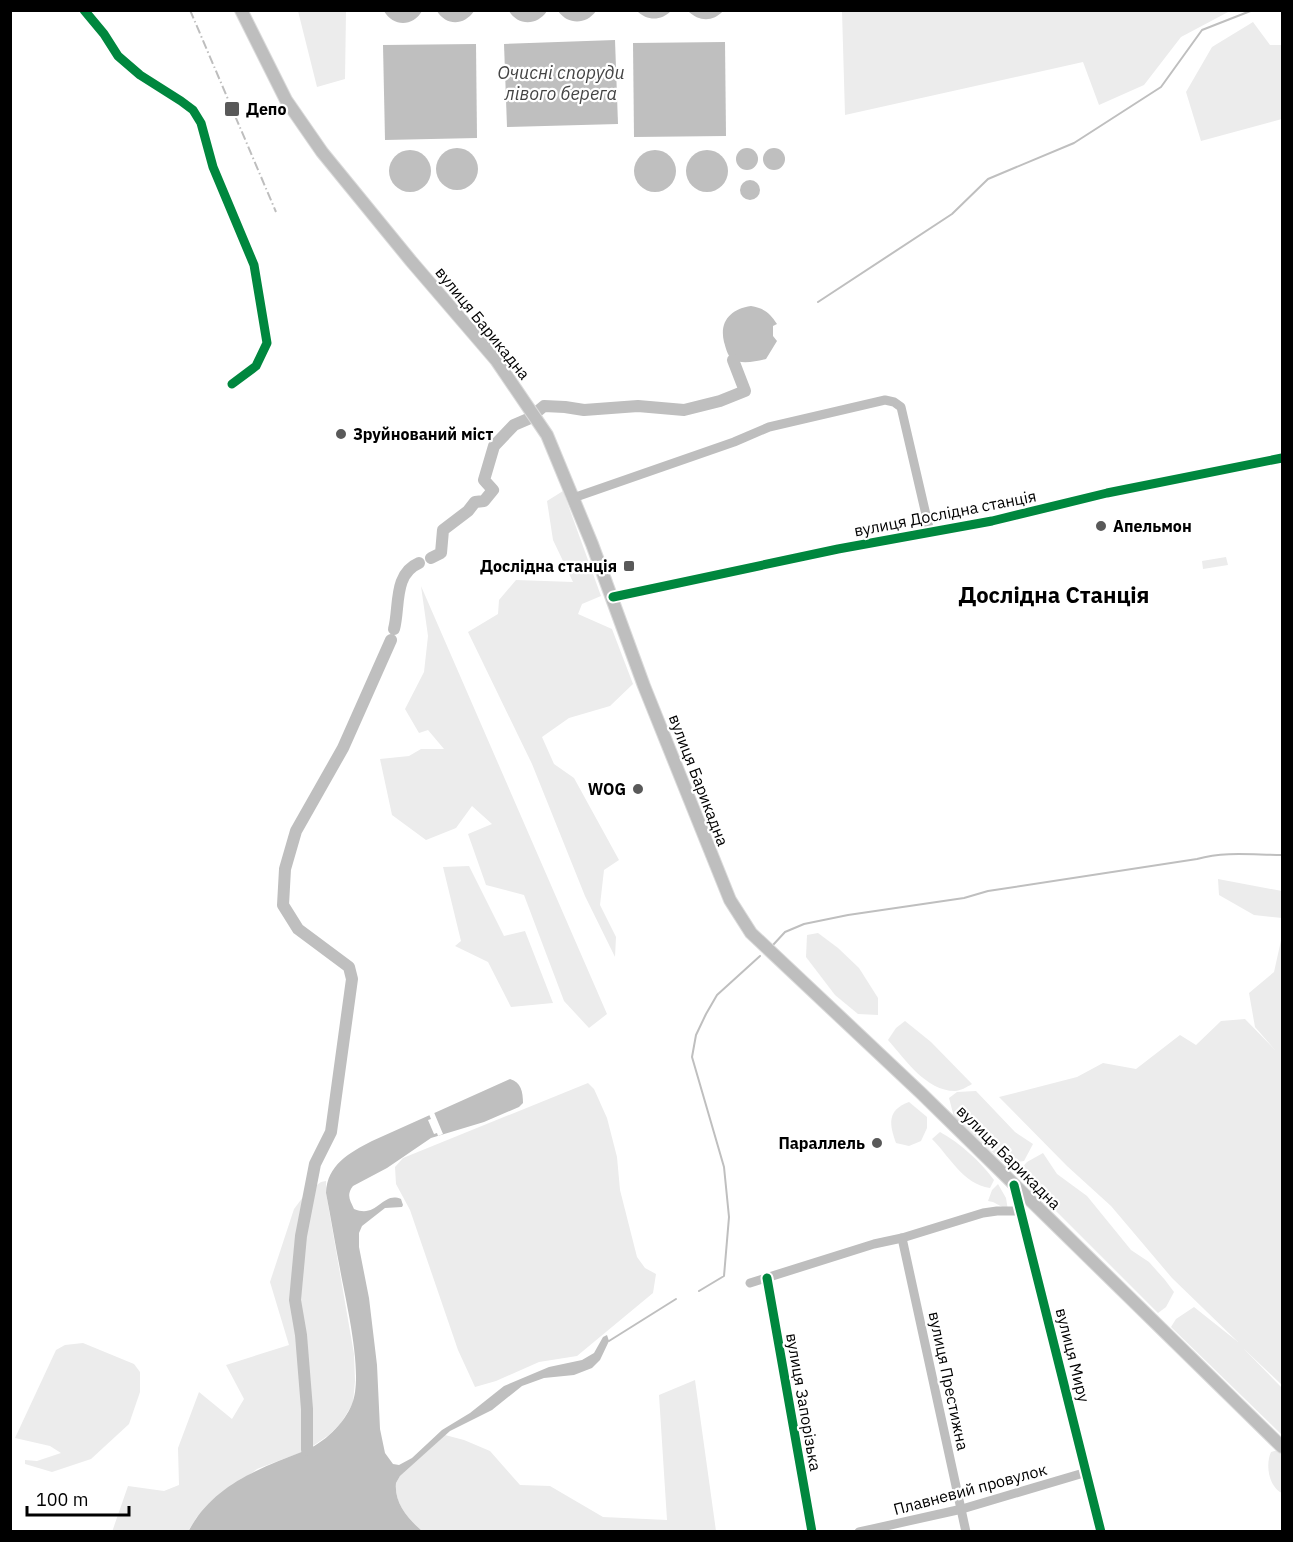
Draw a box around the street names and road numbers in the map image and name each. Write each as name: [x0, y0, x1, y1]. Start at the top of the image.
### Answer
street label: вулиця Барикадна: [431, 263, 535, 384]
street label: вулиця Дослідна станція: [852, 485, 1038, 541]
street label: вулиця Барикадна: [665, 711, 733, 849]
street label: вулиця Барикадна: [953, 1101, 1066, 1214]
street label: вулиця Миру: [1052, 1306, 1094, 1404]
street label: вулиця Престижна: [925, 1310, 974, 1453]
street label: вулиця Запорізька: [782, 1331, 826, 1473]
street label: Плавневий провулок: [891, 1459, 1049, 1519]

